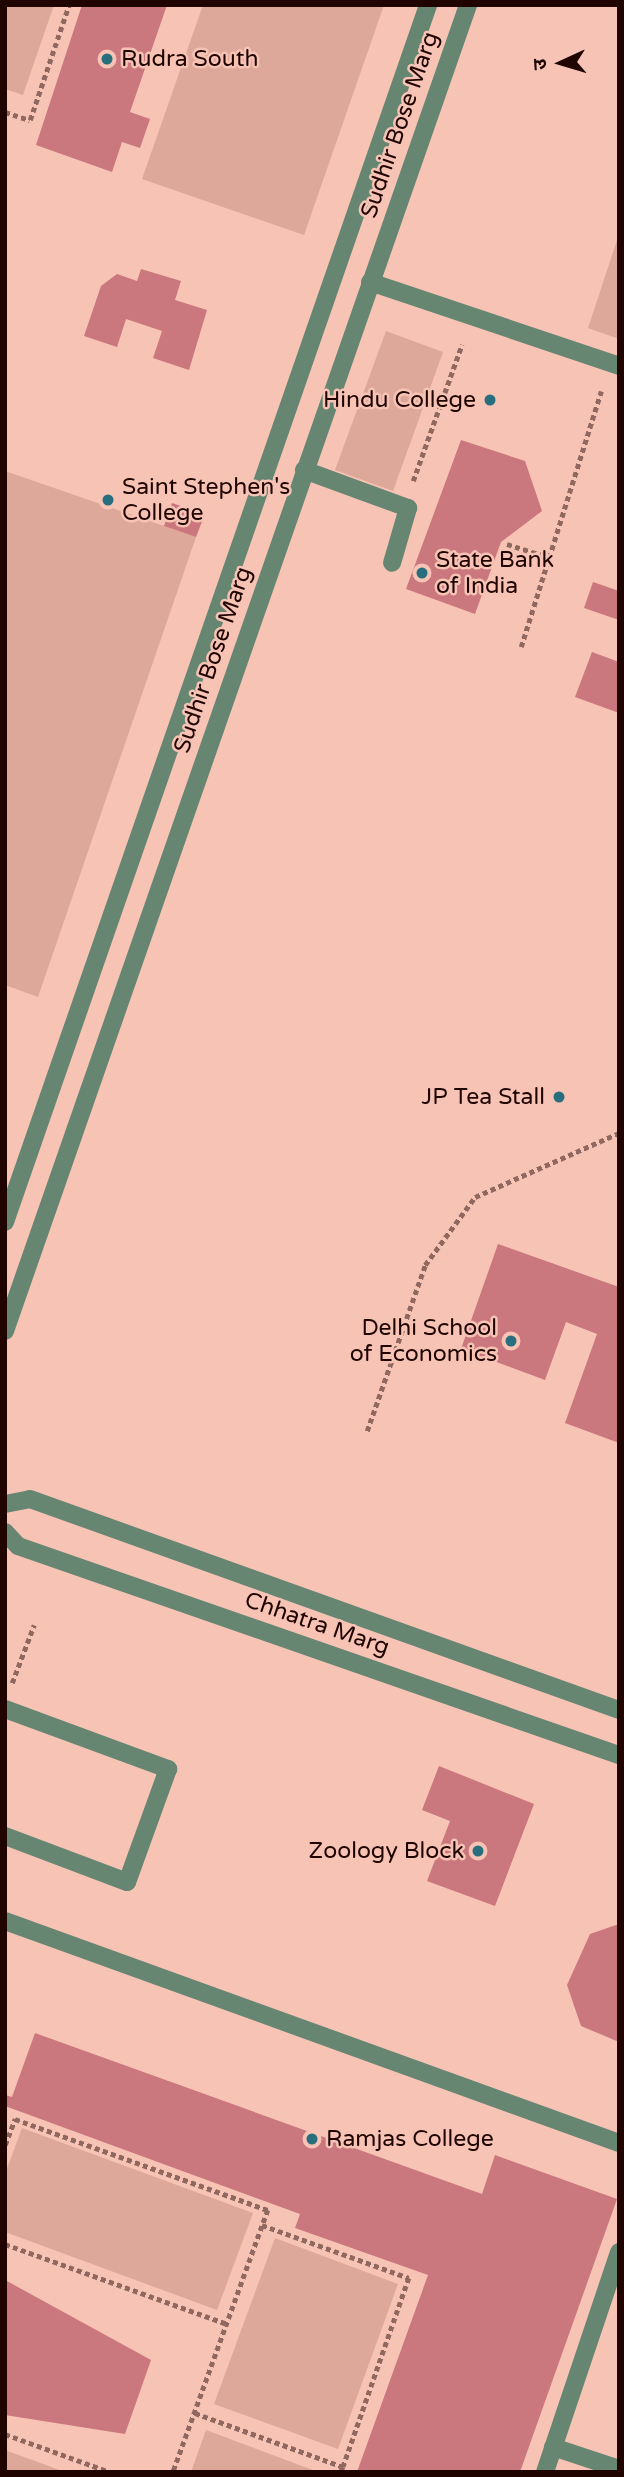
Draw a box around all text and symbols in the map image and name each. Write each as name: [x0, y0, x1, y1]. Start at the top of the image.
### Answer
street label: Sudhir Bose Marg: [355, 28, 445, 222]
north arrow: [526, 28, 596, 98]
place label: Rudra South: [121, 45, 259, 73]
marker: Rudra South: [99, 51, 115, 67]
text: उ: [529, 58, 551, 71]
place label: Hindu College: [323, 386, 476, 414]
marker: Hindu College: [482, 392, 498, 408]
place label: Saint Stephen's College: [122, 473, 290, 527]
marker: Saint Stephen's College: [100, 492, 116, 508]
place label: State Bank of India: [436, 546, 554, 600]
street label: Sudhir Bose Marg: [168, 563, 258, 757]
marker: State Bank of India: [414, 565, 430, 581]
place label: JP Tea Stall: [422, 1083, 545, 1111]
marker: JP Tea Stall: [551, 1089, 567, 1105]
place label: Delhi School of Economics: [350, 1314, 497, 1368]
marker: Delhi School of Economics: [503, 1333, 519, 1349]
street label: Chhatra Marg: [241, 1586, 393, 1662]
place label: Zoology Block: [309, 1837, 464, 1865]
marker: Zoology Block: [470, 1843, 486, 1859]
place label: Ramjas College: [326, 2125, 494, 2153]
marker: Ramjas College: [304, 2131, 320, 2147]

